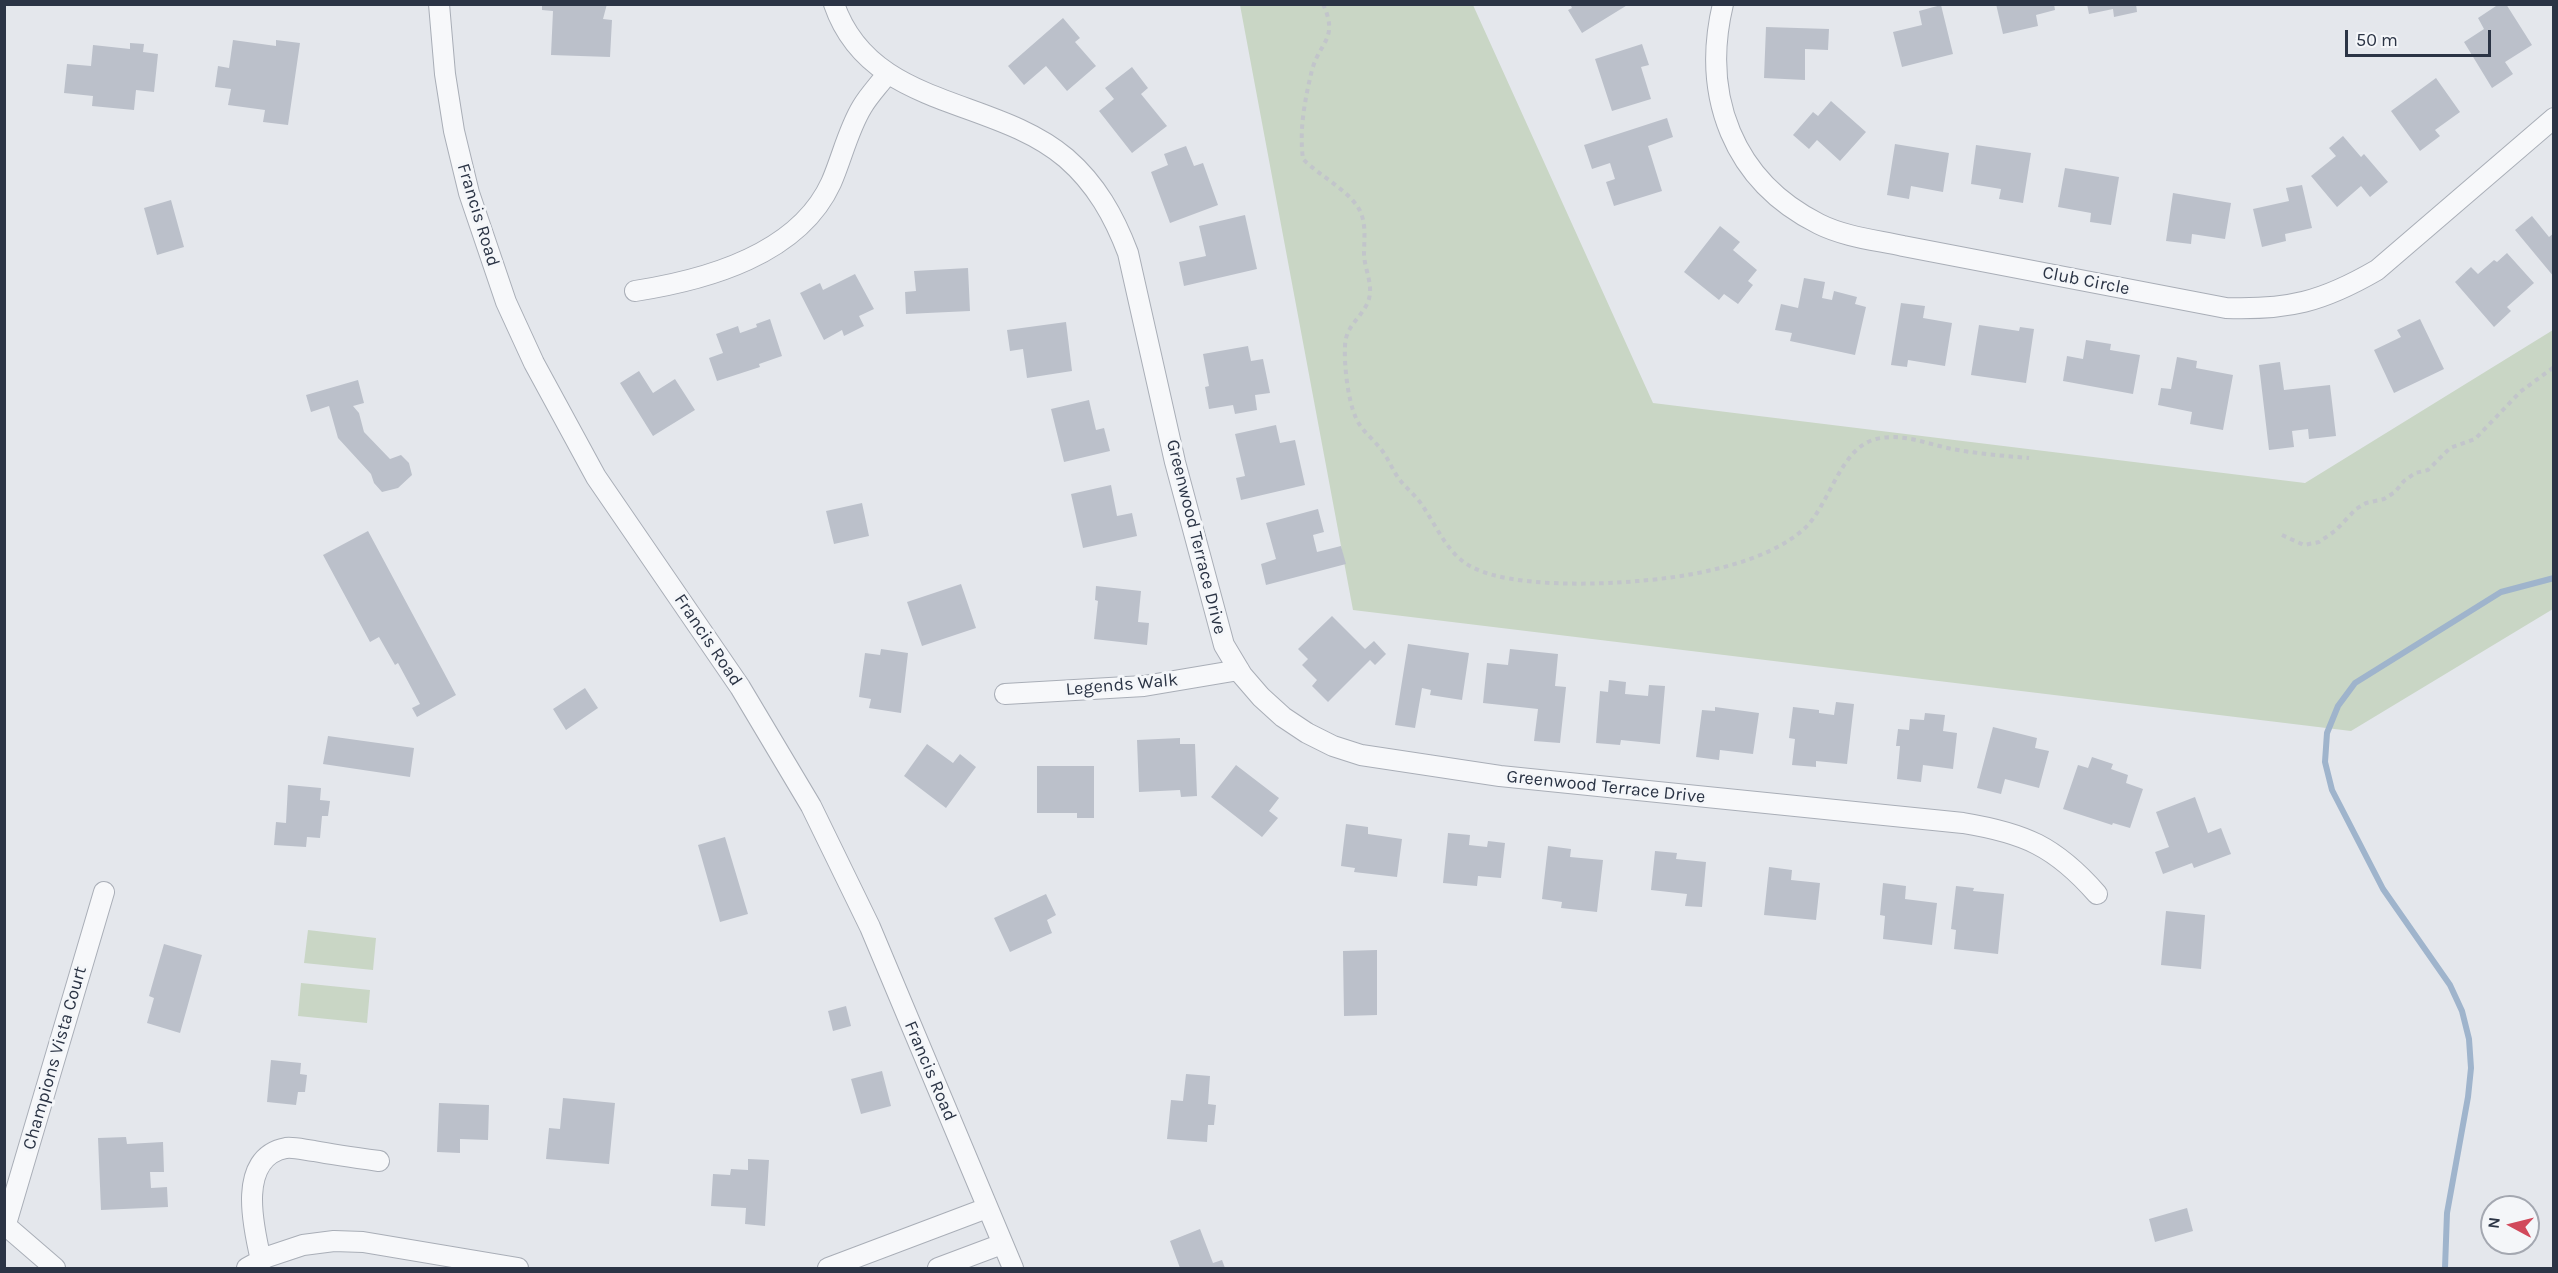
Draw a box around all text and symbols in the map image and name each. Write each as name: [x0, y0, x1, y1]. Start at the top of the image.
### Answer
scale bar: [2348, 18, 2494, 56]
text: 50 m: [2356, 29, 2398, 51]
street label: Francis Road: [452, 161, 504, 269]
street label: Club Circle: [2041, 262, 2131, 300]
street label: Greenwood Terrace Drive: [1161, 437, 1231, 637]
street label: Francis Road: [669, 590, 747, 690]
street label: Legends Walk: [1065, 669, 1179, 701]
street label: Greenwood Terrace Drive: [1506, 766, 1706, 808]
street label: Champions Vista Court: [18, 964, 92, 1152]
street label: Francis Road: [899, 1018, 961, 1124]
north arrow: [2480, 1195, 2540, 1255]
text: N: [2483, 1216, 2504, 1230]

